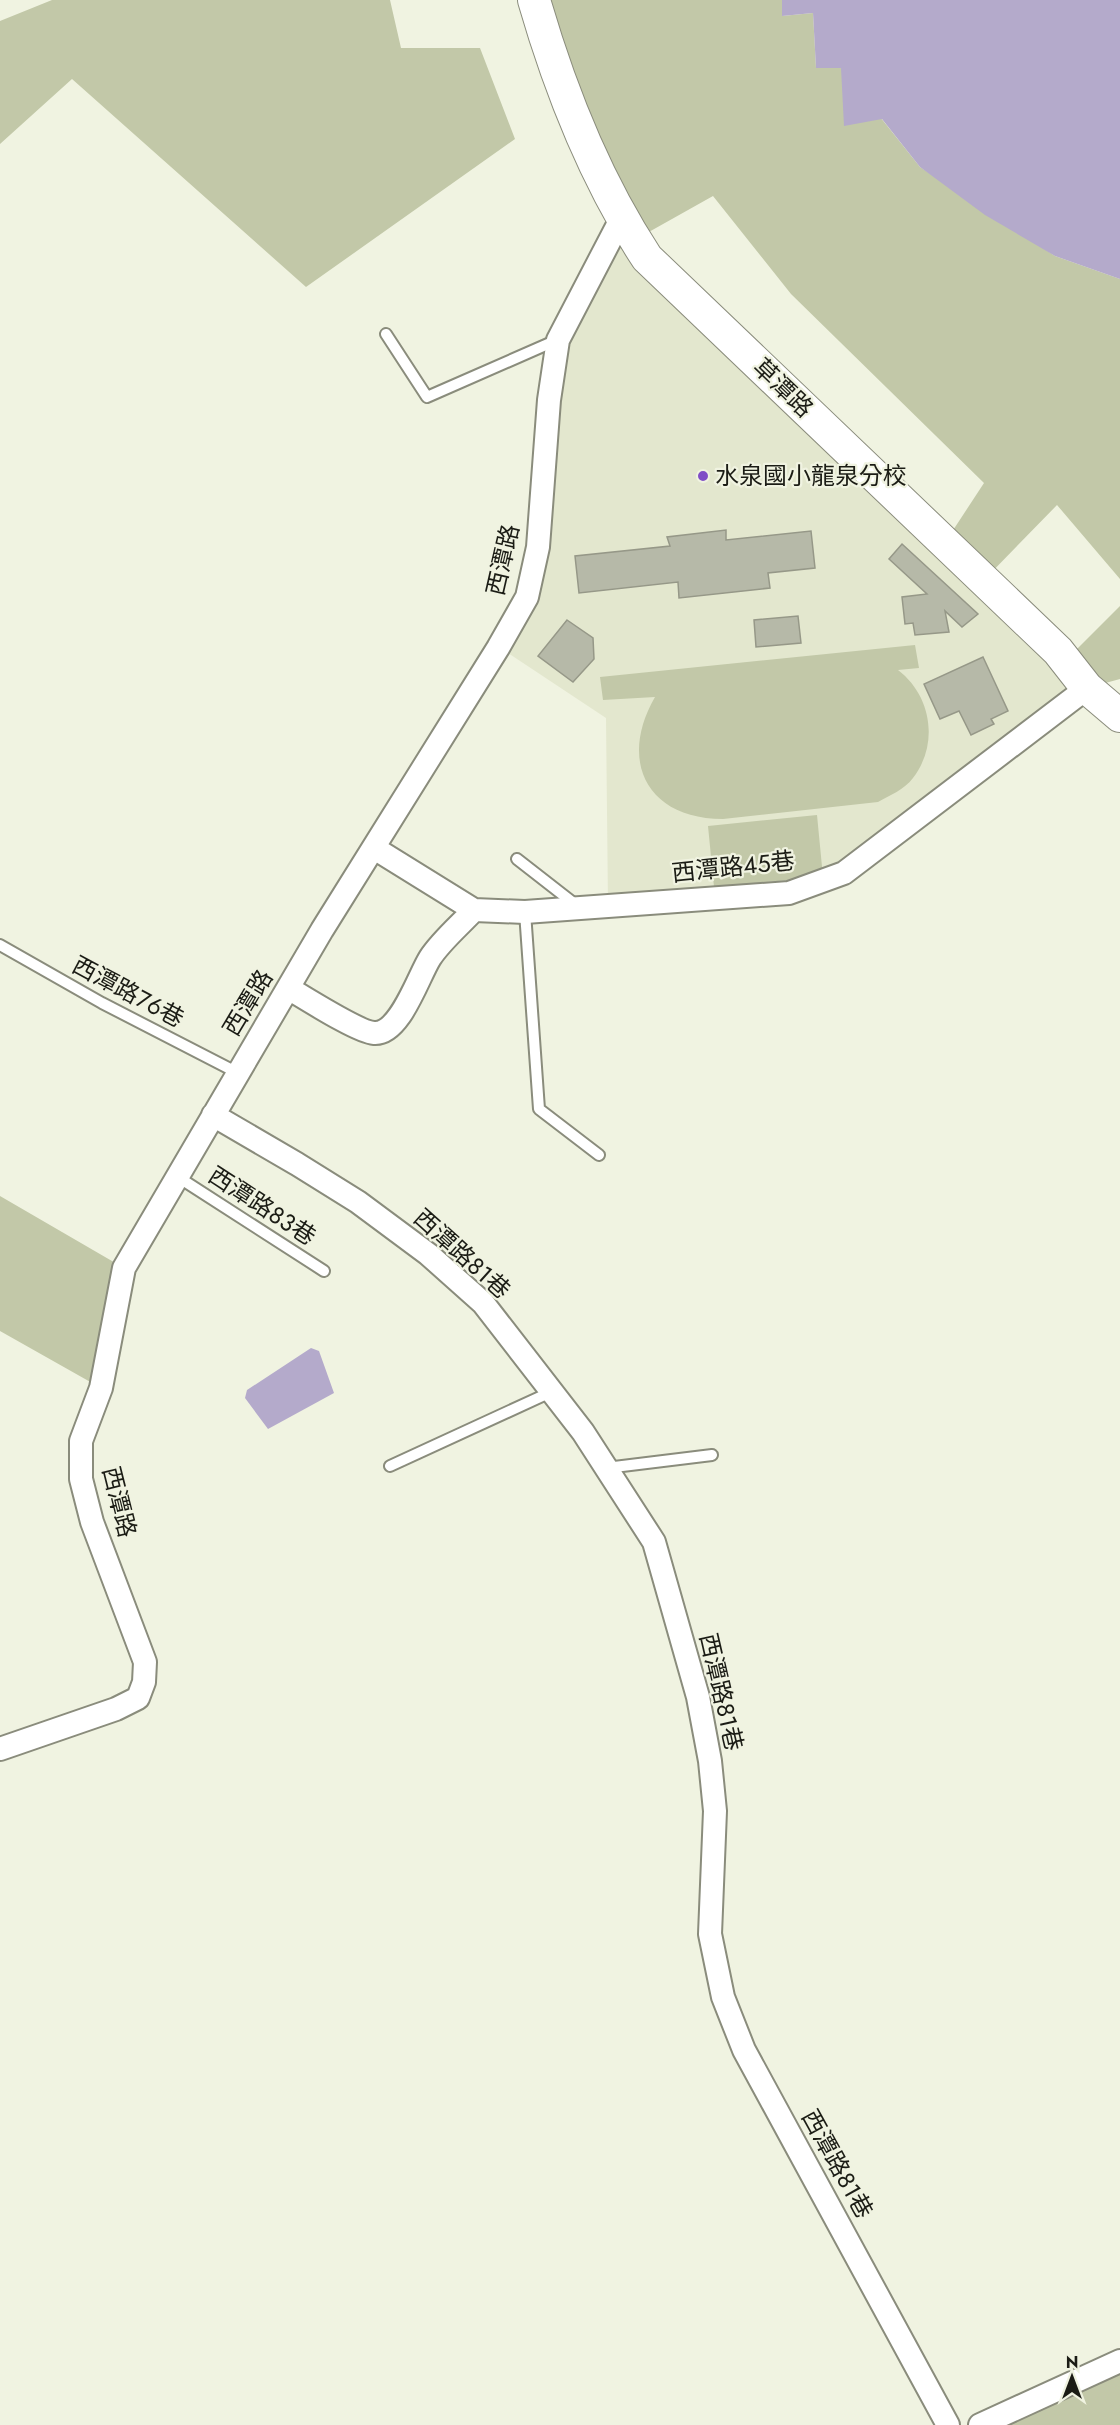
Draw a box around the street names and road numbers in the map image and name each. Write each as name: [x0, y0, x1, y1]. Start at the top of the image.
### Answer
street label: 草潭路: [745, 350, 821, 425]
street label: 西潭路: [477, 521, 528, 599]
street label: 西潭路45巷: [670, 843, 796, 890]
street label: 西潭路76巷: [66, 947, 191, 1036]
street label: 西潭路: [214, 963, 281, 1043]
street label: 西潭路83巷: [201, 1158, 323, 1254]
street label: 西潭路81巷: [406, 1201, 519, 1307]
street label: 西潭路: [94, 1463, 145, 1541]
street label: 西潭路81巷: [691, 1630, 752, 1754]
street label: 西潭路81巷: [793, 2103, 882, 2225]

